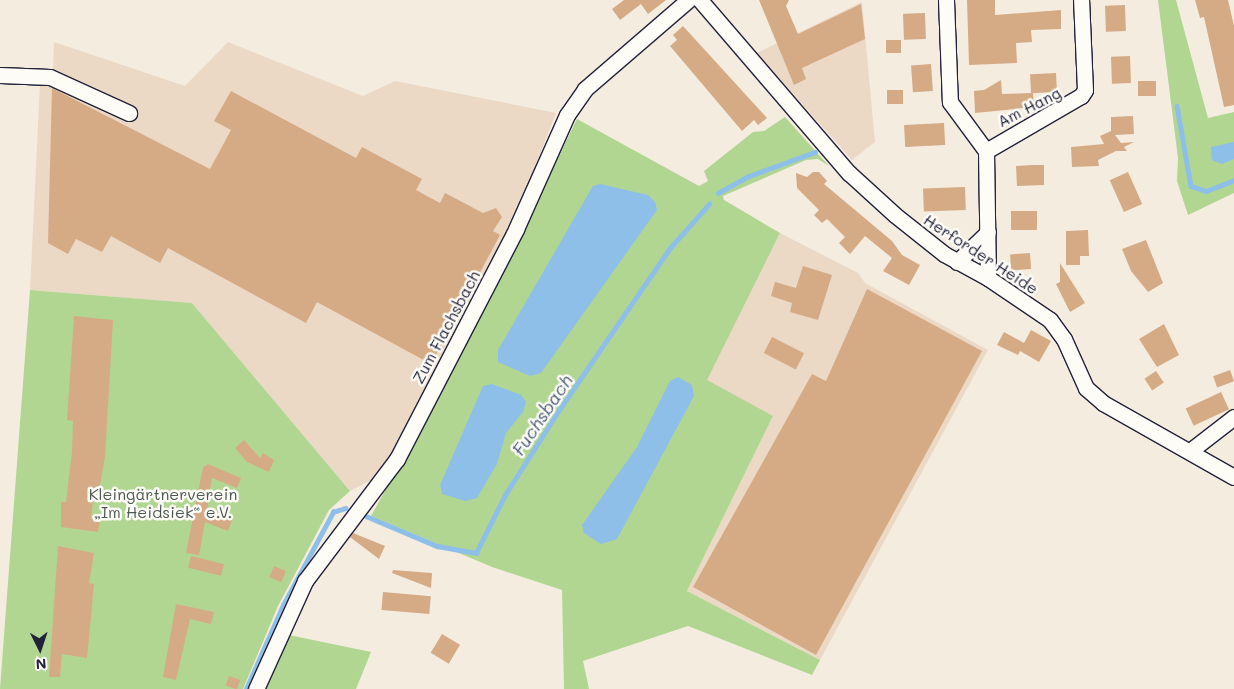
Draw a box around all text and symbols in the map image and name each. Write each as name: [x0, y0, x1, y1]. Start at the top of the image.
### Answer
street label: Am Hang: [994, 83, 1064, 131]
street label: Herforder Heide: [920, 210, 1042, 298]
street label: Zum Flachsbach: [408, 267, 484, 387]
water label: Fuchsbach: [507, 370, 577, 460]
park label: Kleingärtnerverein „Im Heidsiek“ e.V.: [89, 484, 237, 522]
north arrow: [15, 624, 65, 674]
text: N: [35, 655, 47, 674]

